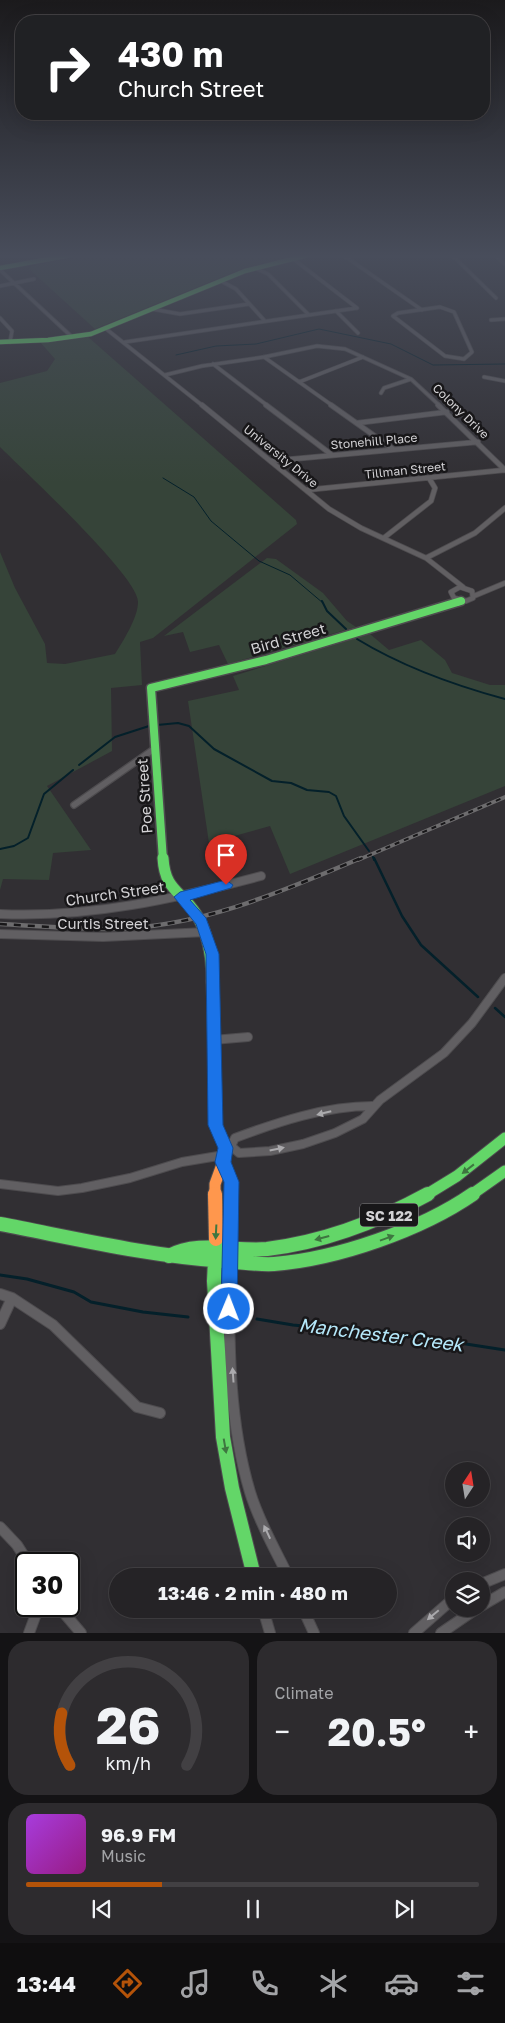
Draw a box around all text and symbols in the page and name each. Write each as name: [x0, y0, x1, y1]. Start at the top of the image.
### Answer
text: 430 m: [118, 33, 223, 75]
icon: right: [35, 35, 100, 100]
text: Church Street: [118, 75, 264, 102]
street label: Colony Drive: [430, 380, 492, 442]
street label: University Drive: [241, 421, 321, 491]
street label: Stonehill Place: [330, 430, 418, 452]
street label: Tillman Street: [364, 458, 447, 482]
street label: Bird Street: [248, 619, 328, 657]
street label: Poe Street: [132, 758, 156, 834]
pin: [205, 834, 247, 885]
icon: arrive: [212, 841, 240, 869]
street label: Church Street: [64, 877, 166, 909]
street label: Curtis Street: [57, 914, 149, 932]
one-way arrow: [317, 1109, 332, 1117]
one-way arrow: [269, 1145, 284, 1153]
one-way arrow: [461, 1164, 475, 1174]
road number: SC 122: [360, 1204, 418, 1226]
one-way arrow: [212, 1224, 220, 1240]
one-way arrow: [314, 1234, 330, 1242]
one-way arrow: [380, 1234, 395, 1242]
position arrow: [202, 1282, 254, 1334]
water label: Manchester Creek: [297, 1312, 467, 1356]
one-way arrow: [229, 1366, 237, 1382]
one-way arrow: [221, 1439, 229, 1455]
north arrow: [445, 1462, 490, 1508]
map controls: [445, 1462, 490, 1617]
button: sound: [445, 1517, 490, 1562]
one-way arrow: [263, 1525, 271, 1539]
speed limit sign: 30: [15, 1552, 80, 1617]
button: layers: [445, 1572, 490, 1617]
text: 13:46 · 2 min · 480 m: [158, 1581, 348, 1604]
one-way arrow: [427, 1609, 440, 1620]
text: Climate: [275, 1683, 334, 1703]
text: 26: [96, 1693, 161, 1755]
text: 20.5°: [328, 1709, 426, 1754]
text: −: [275, 1715, 290, 1748]
text: +: [464, 1715, 479, 1748]
text: km/h: [106, 1752, 151, 1774]
text: 96.9 FM: [101, 1823, 176, 1846]
text: Music: [101, 1846, 146, 1866]
icon: previous: [88, 1895, 116, 1923]
icon: pause: [239, 1895, 267, 1923]
icon: next: [390, 1895, 418, 1923]
icon: directions: [110, 1966, 145, 2001]
icon: music: [178, 1966, 213, 2001]
icon: phone: [247, 1966, 282, 2001]
icon: climate: [316, 1966, 351, 2001]
icon: car: [384, 1966, 419, 2001]
icon: filters: [453, 1966, 488, 2001]
text: 13:44: [17, 1970, 76, 1997]

